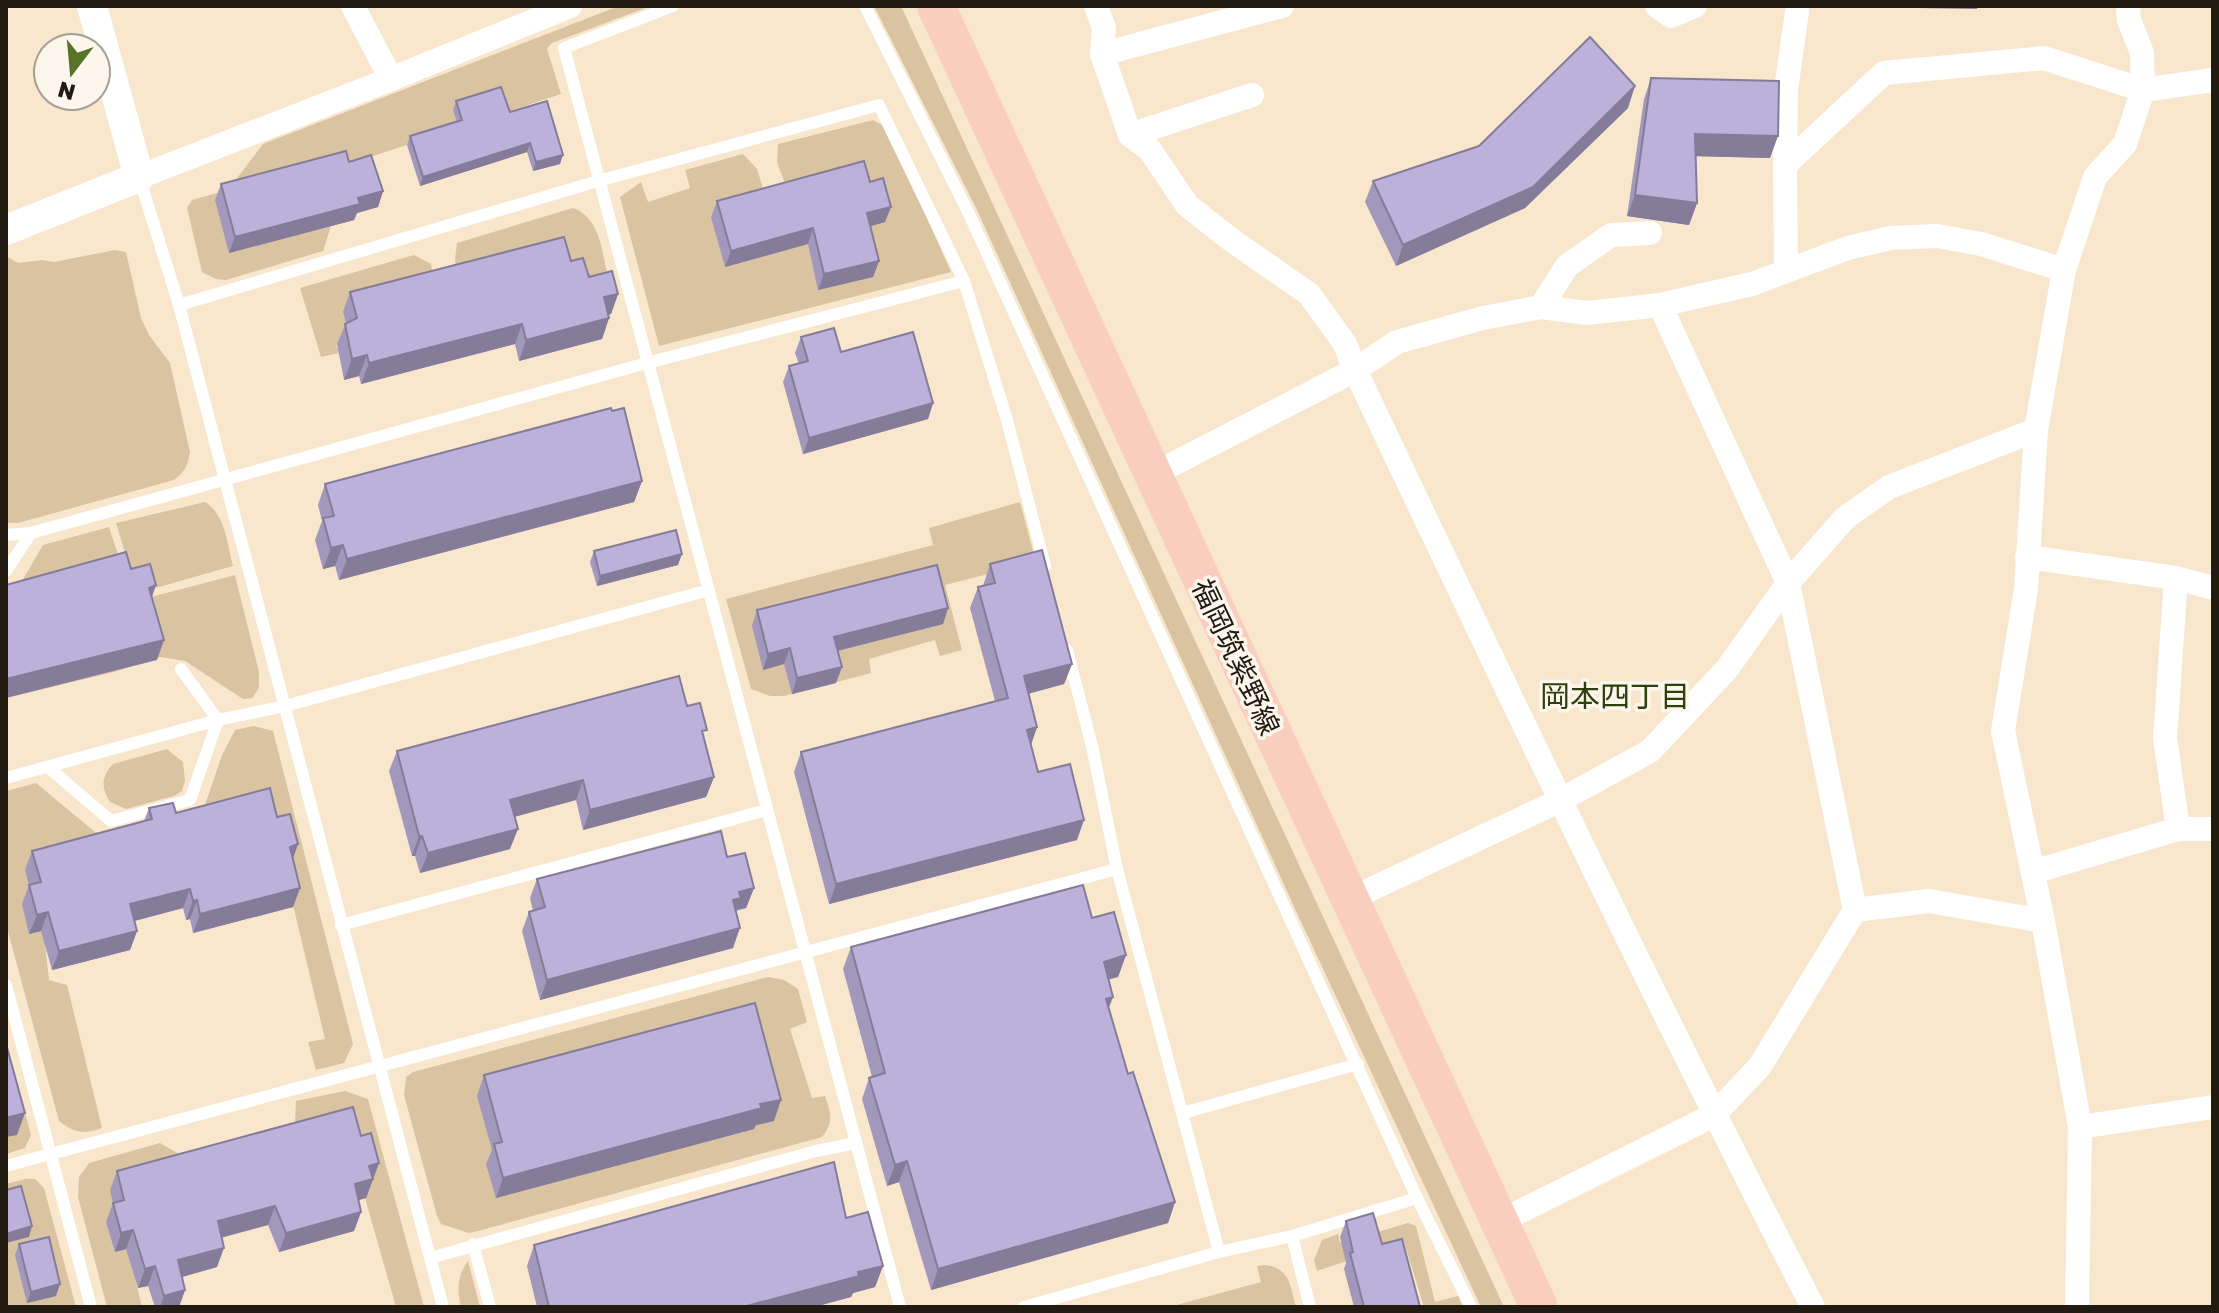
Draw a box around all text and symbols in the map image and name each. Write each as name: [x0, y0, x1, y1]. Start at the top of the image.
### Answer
north arrow: [32, 32, 112, 112]
text: N: [55, 76, 78, 107]
street label: 福岡筑紫野線: [1186, 574, 1287, 740]
district label: 岡本四丁目: [1540, 678, 1690, 714]

